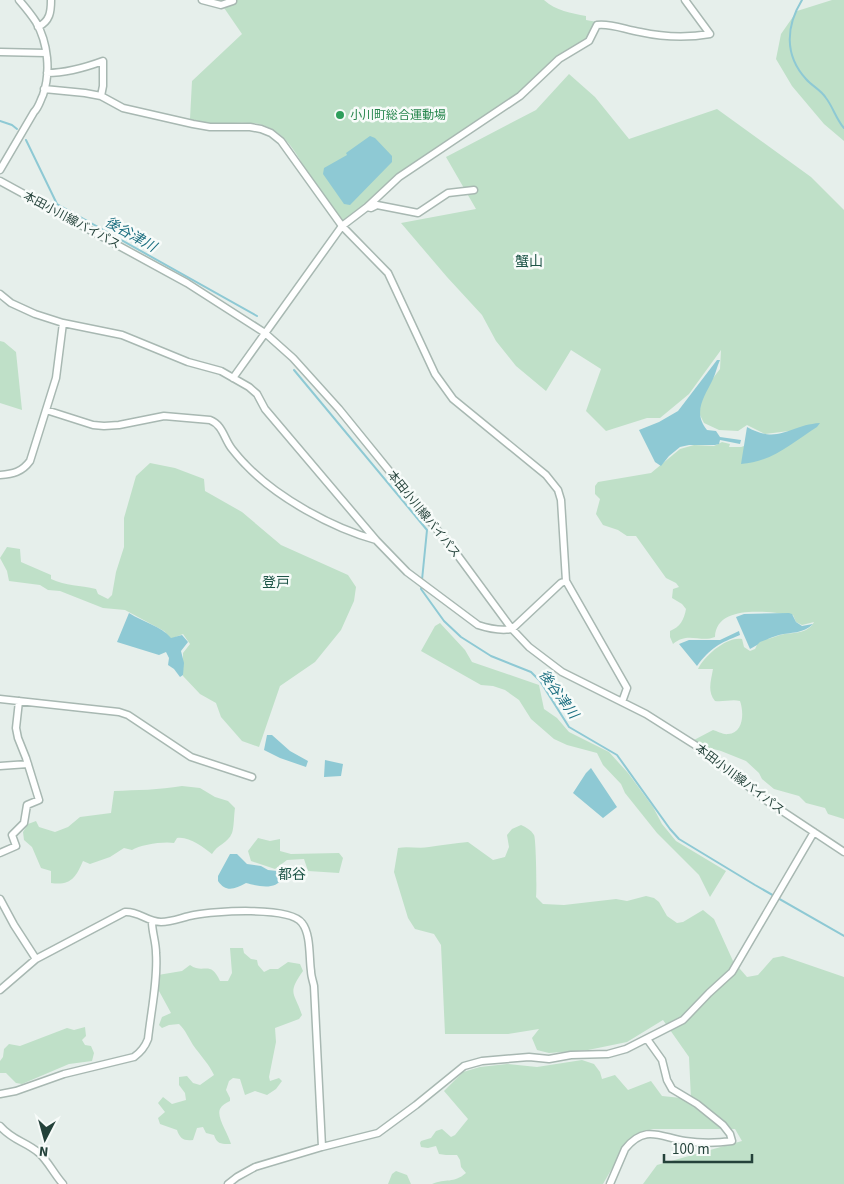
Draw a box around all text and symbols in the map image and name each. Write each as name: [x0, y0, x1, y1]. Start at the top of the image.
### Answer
place label: 小川町総合運動場: [350, 107, 446, 124]
marker: 小川町総合運動場: [334, 109, 346, 121]
street label: 本田小川線バイパス: [20, 188, 123, 253]
water label: 後谷津川: [101, 213, 162, 258]
district label: 蟹山: [515, 252, 543, 272]
street label: 本田小川線バイパス: [383, 467, 464, 562]
district label: 登戸: [262, 573, 290, 593]
water label: 後谷津川: [534, 666, 584, 725]
street label: 本田小川線バイパス: [692, 740, 788, 819]
district label: 都谷: [278, 865, 306, 885]
north arrow: [20, 1114, 70, 1164]
scale bar: [664, 1132, 752, 1164]
text: 100 m: [672, 1139, 710, 1160]
text: N: [38, 1141, 49, 1161]

